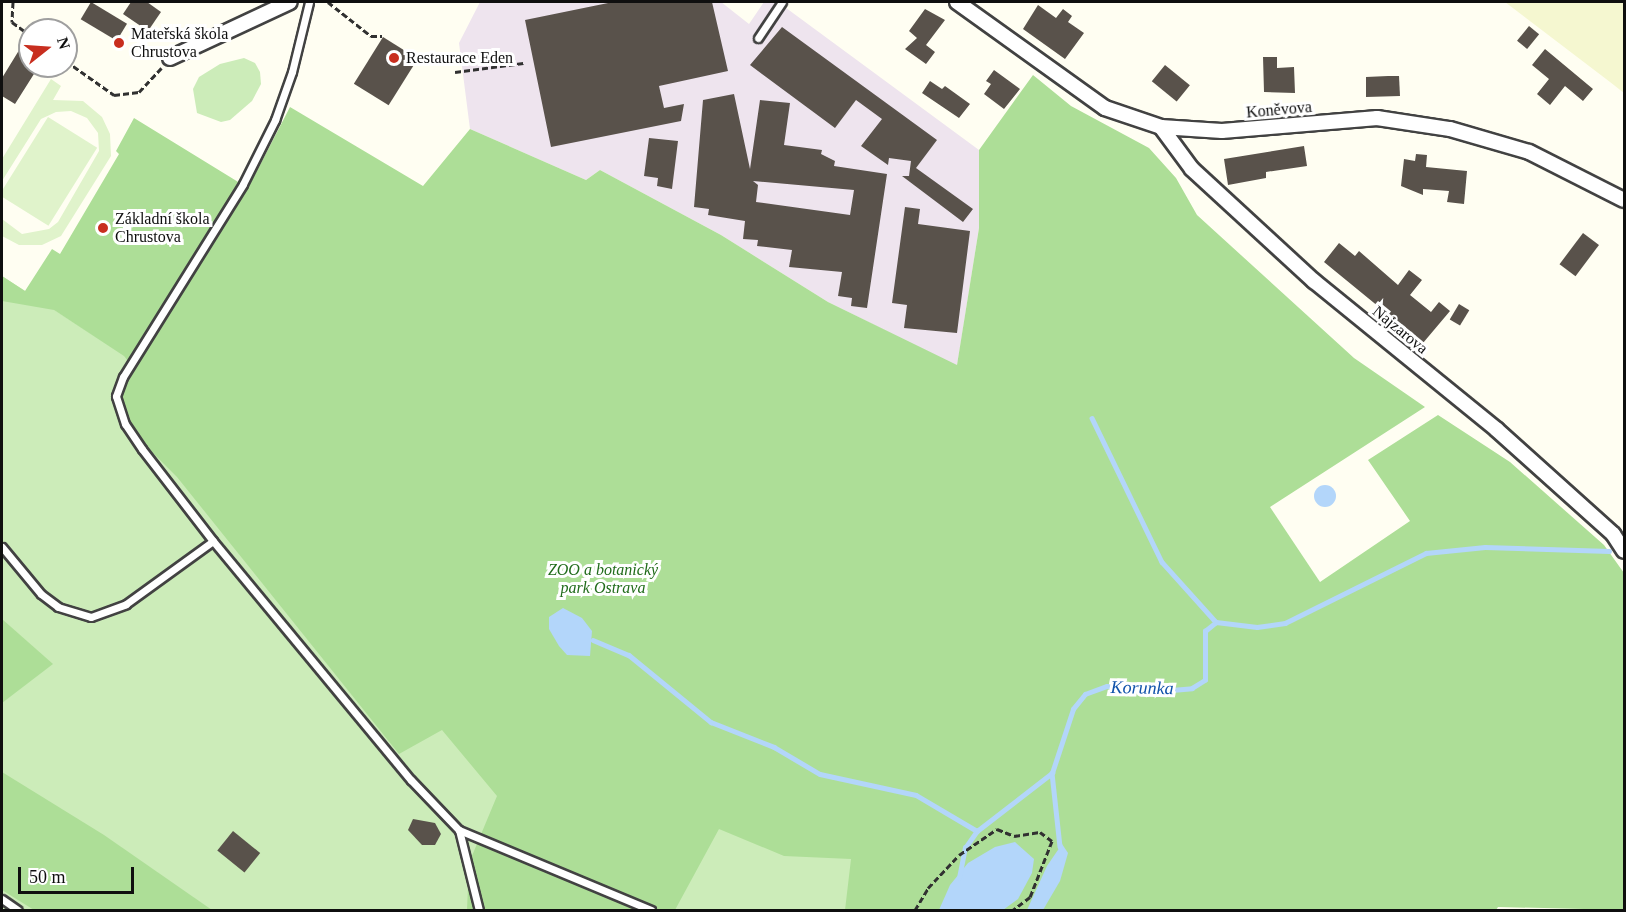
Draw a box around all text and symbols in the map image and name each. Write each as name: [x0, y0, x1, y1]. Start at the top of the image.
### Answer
north arrow: [18, 18, 78, 78]
place label: Mateřská škola Chrustova: [131, 24, 228, 62]
text: N: [54, 35, 74, 51]
marker: Mateřská škola Chrustova: [112, 36, 126, 50]
place label: Restaurace Eden: [406, 48, 513, 68]
marker: Restaurace Eden: [387, 51, 401, 65]
street label: Koněvova: [1245, 98, 1313, 122]
place label: Základní škola Chrustova: [115, 209, 210, 247]
marker: Základní škola Chrustova: [96, 221, 110, 235]
street label: Najzarova: [1368, 302, 1432, 358]
park label: ZOO a botanický park Ostrava: [548, 560, 658, 598]
water label: Korunka: [1110, 677, 1174, 699]
scale bar: [21, 855, 136, 893]
text: 50 m: [29, 867, 66, 887]

